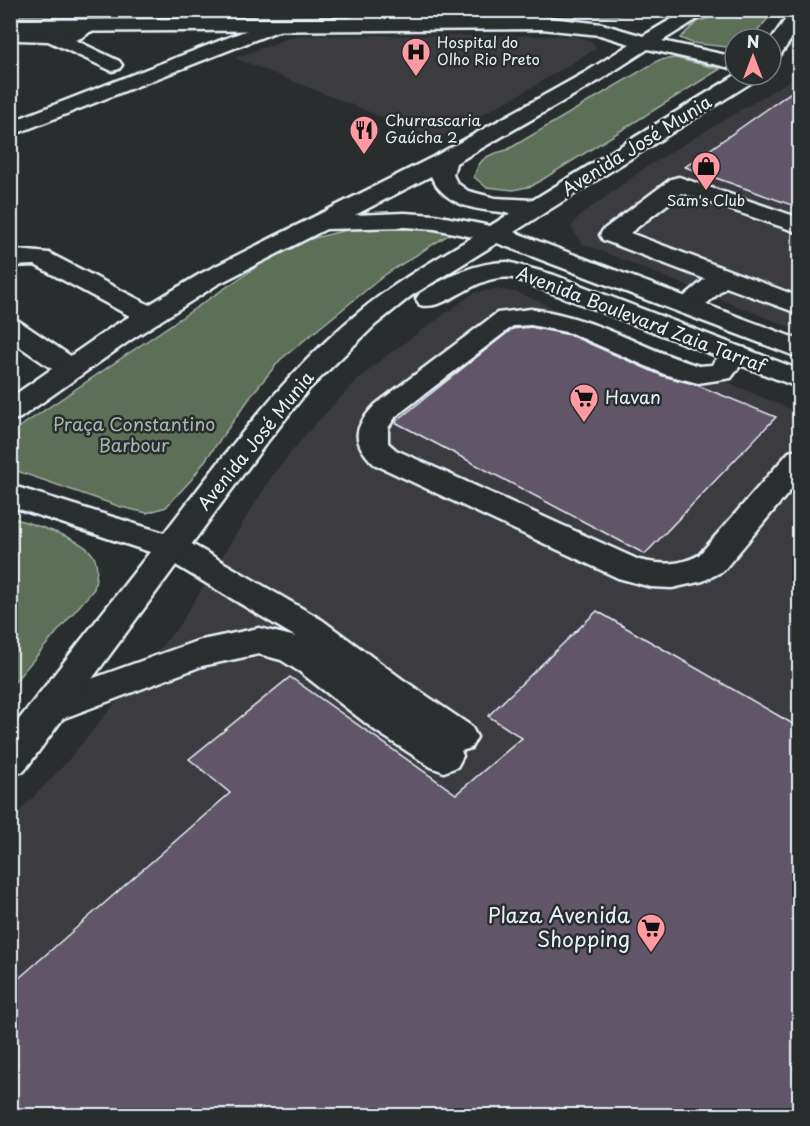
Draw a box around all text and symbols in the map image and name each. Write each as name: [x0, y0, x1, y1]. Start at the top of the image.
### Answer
north arrow: [723, 27, 783, 87]
text: N: [747, 29, 759, 53]
place label: Hospital do Olho Rio Preto: [437, 30, 540, 70]
hospital icon: Hospital do Olho Rio Preto: [400, 36, 432, 78]
street label: Avenida José Munia: [556, 88, 716, 202]
place label: Churrascaria Gaúcha 2: [385, 108, 482, 148]
restaurant icon: Churrascaria Gaúcha 2: [348, 114, 380, 156]
shop icon: Sam's Club: [690, 150, 722, 192]
place label: Sam's Club: [667, 188, 745, 211]
street label: Avenida Boulevard Zaia Tarraf: [513, 258, 772, 379]
street label: Avenida José Munia: [190, 365, 320, 515]
supermarket icon: Havan: [568, 382, 600, 424]
place label: Havan: [605, 383, 661, 410]
park label: Praça Constantino Barbour: [53, 410, 215, 458]
place label: Plaza Avenida Shopping: [488, 898, 631, 954]
supermarket icon: Plaza Avenida Shopping: [635, 912, 667, 954]

